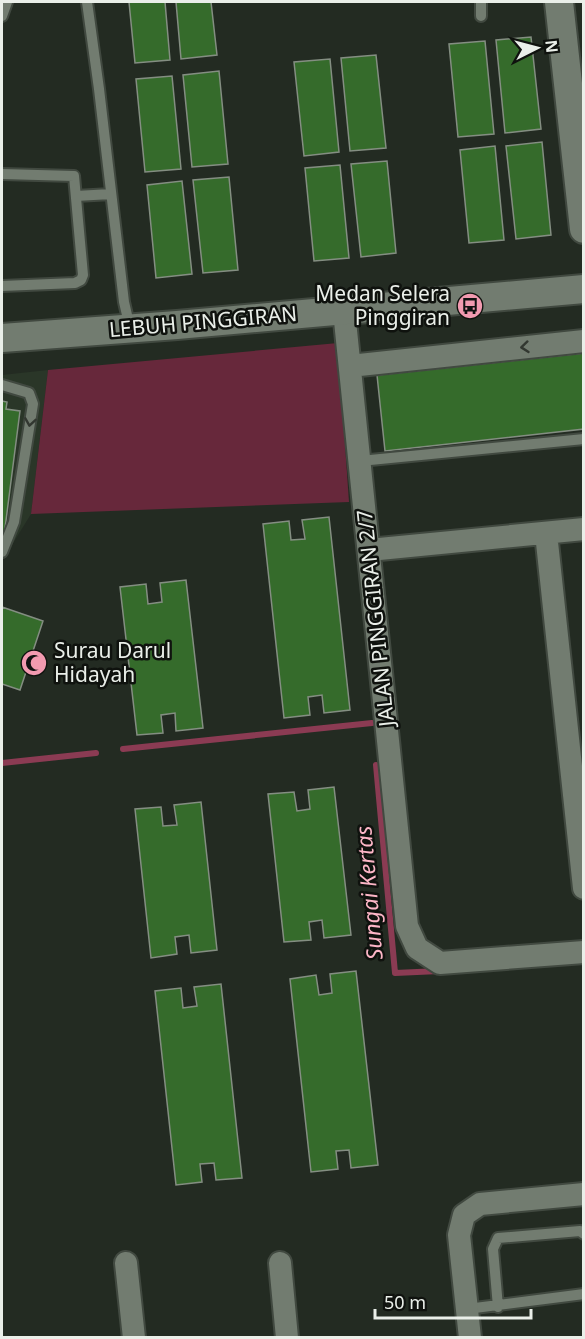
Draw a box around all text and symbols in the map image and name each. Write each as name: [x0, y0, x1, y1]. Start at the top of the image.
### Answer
north arrow: [507, 18, 567, 78]
text: N: [540, 39, 564, 54]
place label: Medan Selera Pinggiran: [315, 279, 450, 331]
bus stop icon: Medan Selera Pinggiran: [455, 291, 485, 321]
street label: LEBUH PINGGIRAN: [108, 299, 298, 343]
one-way arrow: [521, 340, 530, 353]
one-way arrow: [25, 417, 37, 427]
street label: JALAN PINGGIRAN 2/7: [350, 508, 401, 730]
place label: Surau Darul Hidayah: [54, 636, 171, 688]
mosque icon: Surau Darul Hidayah: [19, 648, 49, 678]
water label: Sungai Kertas: [347, 824, 389, 961]
scale bar: [375, 1282, 531, 1320]
text: 50 m: [384, 1290, 426, 1314]

